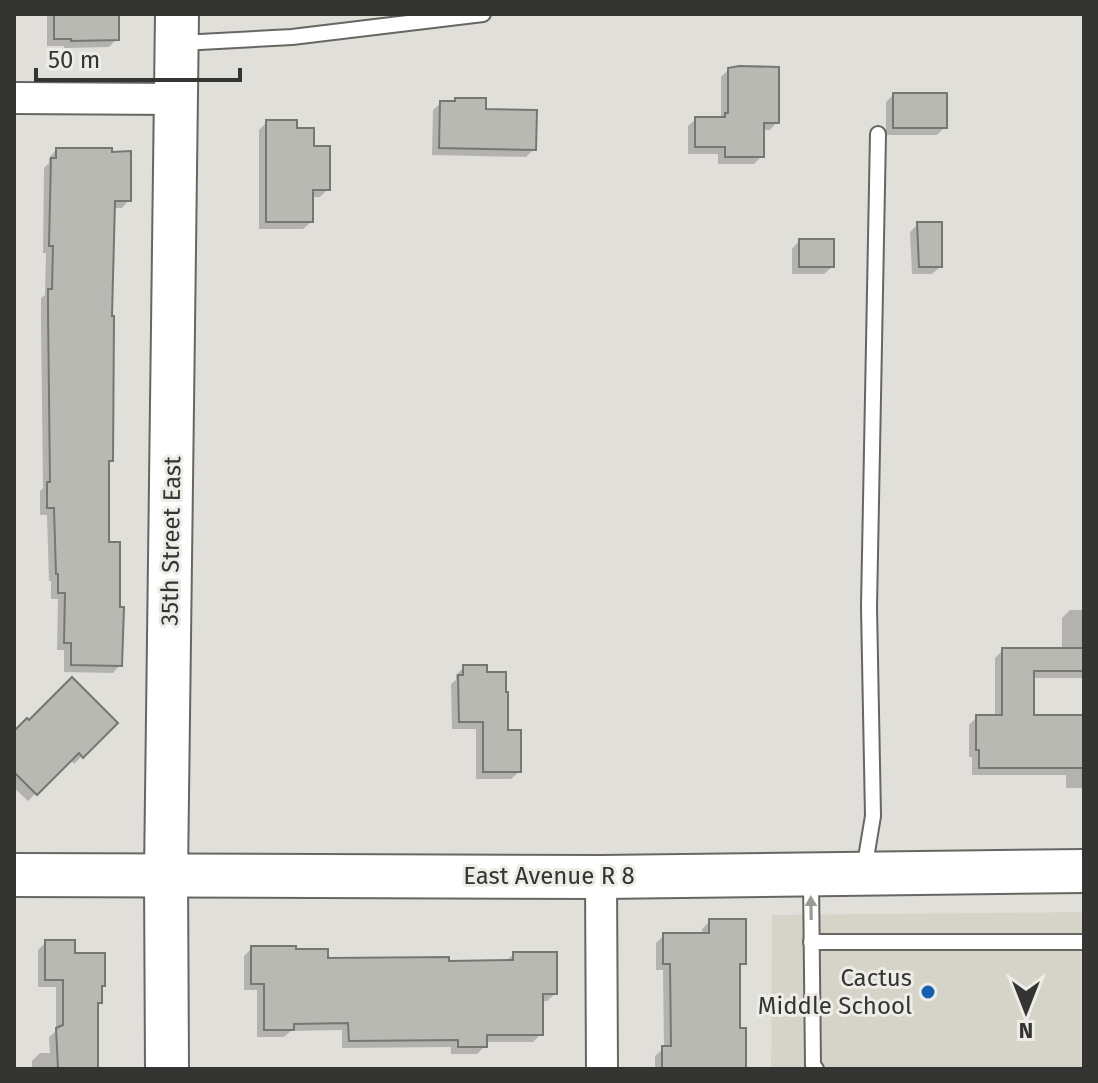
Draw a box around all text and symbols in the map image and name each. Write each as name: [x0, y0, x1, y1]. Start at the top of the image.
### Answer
scale bar: [36, 32, 240, 82]
text: 50 m: [48, 46, 100, 74]
street label: 35th Street East: [156, 456, 186, 626]
street label: East Avenue R 8: [463, 862, 635, 890]
one-way arrow: [805, 895, 817, 920]
place label: Cactus Middle School: [758, 964, 912, 1020]
north arrow: [986, 971, 1066, 1051]
marker: Cactus Middle School: [919, 983, 937, 1001]
text: N: [1019, 1017, 1033, 1044]

